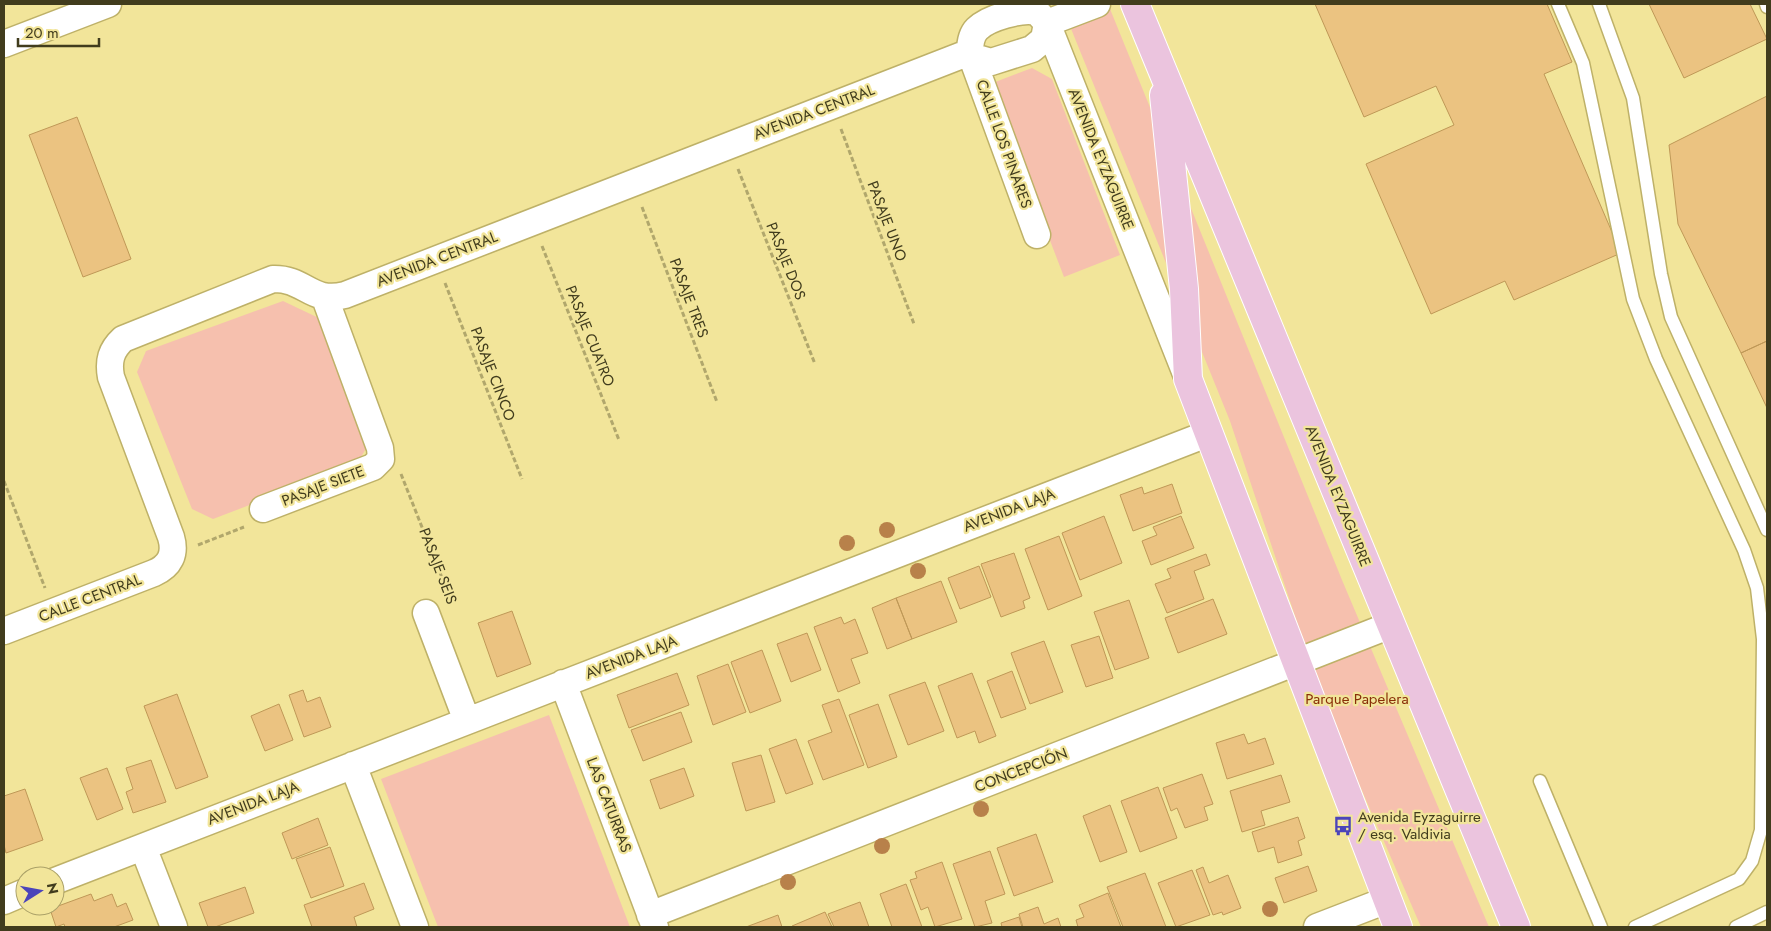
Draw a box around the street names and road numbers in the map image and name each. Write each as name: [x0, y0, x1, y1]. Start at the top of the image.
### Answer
street label: CALLE LOS PINARES: [971, 77, 1037, 211]
street label: AVENIDA CENTRAL: [750, 79, 878, 145]
street label: AVENIDA EYZAGUIRRE: [1063, 85, 1139, 233]
street label: PASAJE UNO: [862, 178, 912, 264]
street label: PASAJE DOS: [760, 219, 812, 303]
street label: AVENIDA CENTRAL: [373, 226, 501, 292]
street label: PASAJE TRES: [664, 255, 714, 341]
street label: PASAJE CUATRO: [560, 282, 620, 390]
street label: PASAJE CINCO: [465, 324, 521, 424]
street label: AVENIDA EYZAGUIRRE: [1300, 422, 1376, 570]
street label: PASAJE SIETE: [278, 460, 368, 512]
street label: AVENIDA LAJA: [960, 482, 1058, 538]
street label: PASAJE SEIS: [413, 525, 463, 607]
street label: CALLE CENTRAL: [35, 568, 145, 628]
street label: AVENIDA LAJA: [582, 629, 680, 685]
street label: CONCEPCIÓN: [971, 742, 1071, 798]
street label: LAS CATURRAS: [581, 754, 637, 856]
street label: AVENIDA LAJA: [204, 775, 302, 831]

